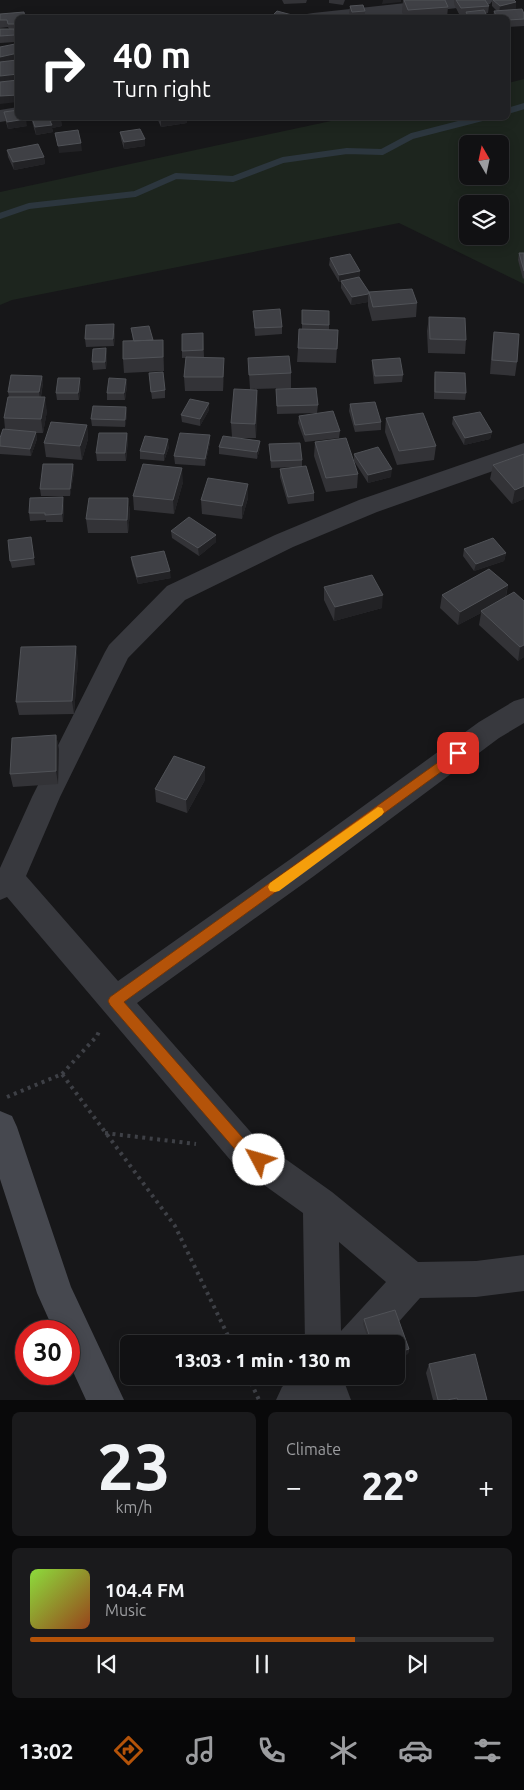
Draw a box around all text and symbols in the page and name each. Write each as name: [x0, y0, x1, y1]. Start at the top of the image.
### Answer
icon: right: [30, 35, 95, 100]
text: 40 m: [113, 35, 191, 75]
text: Turn right: [113, 76, 211, 101]
north arrow: [459, 135, 509, 185]
map controls: [459, 135, 509, 245]
button: layers: [459, 195, 509, 245]
pin: [437, 732, 479, 774]
icon: arrive: [444, 739, 472, 767]
position arrow: [232, 1133, 284, 1185]
speed limit sign: 30: [15, 1320, 80, 1385]
text: 13:03 · 1 min · 130 m: [174, 1349, 351, 1371]
text: 23: [97, 1429, 171, 1502]
text: Climate: [286, 1440, 341, 1458]
text: 22°: [362, 1465, 418, 1507]
text: −: [286, 1471, 302, 1502]
text: +: [478, 1471, 494, 1502]
text: km/h: [116, 1498, 152, 1516]
text: 104.4 FM: [105, 1579, 185, 1601]
text: Music: [105, 1601, 146, 1619]
icon: previous: [93, 1650, 121, 1678]
icon: pause: [248, 1650, 276, 1678]
icon: next: [403, 1650, 431, 1678]
icon: directions: [111, 1733, 146, 1768]
icon: music: [183, 1733, 218, 1768]
icon: phone: [254, 1733, 289, 1768]
icon: climate: [326, 1733, 361, 1768]
icon: car: [398, 1733, 433, 1768]
icon: filters: [470, 1733, 505, 1768]
text: 13:02: [18, 1738, 74, 1763]

